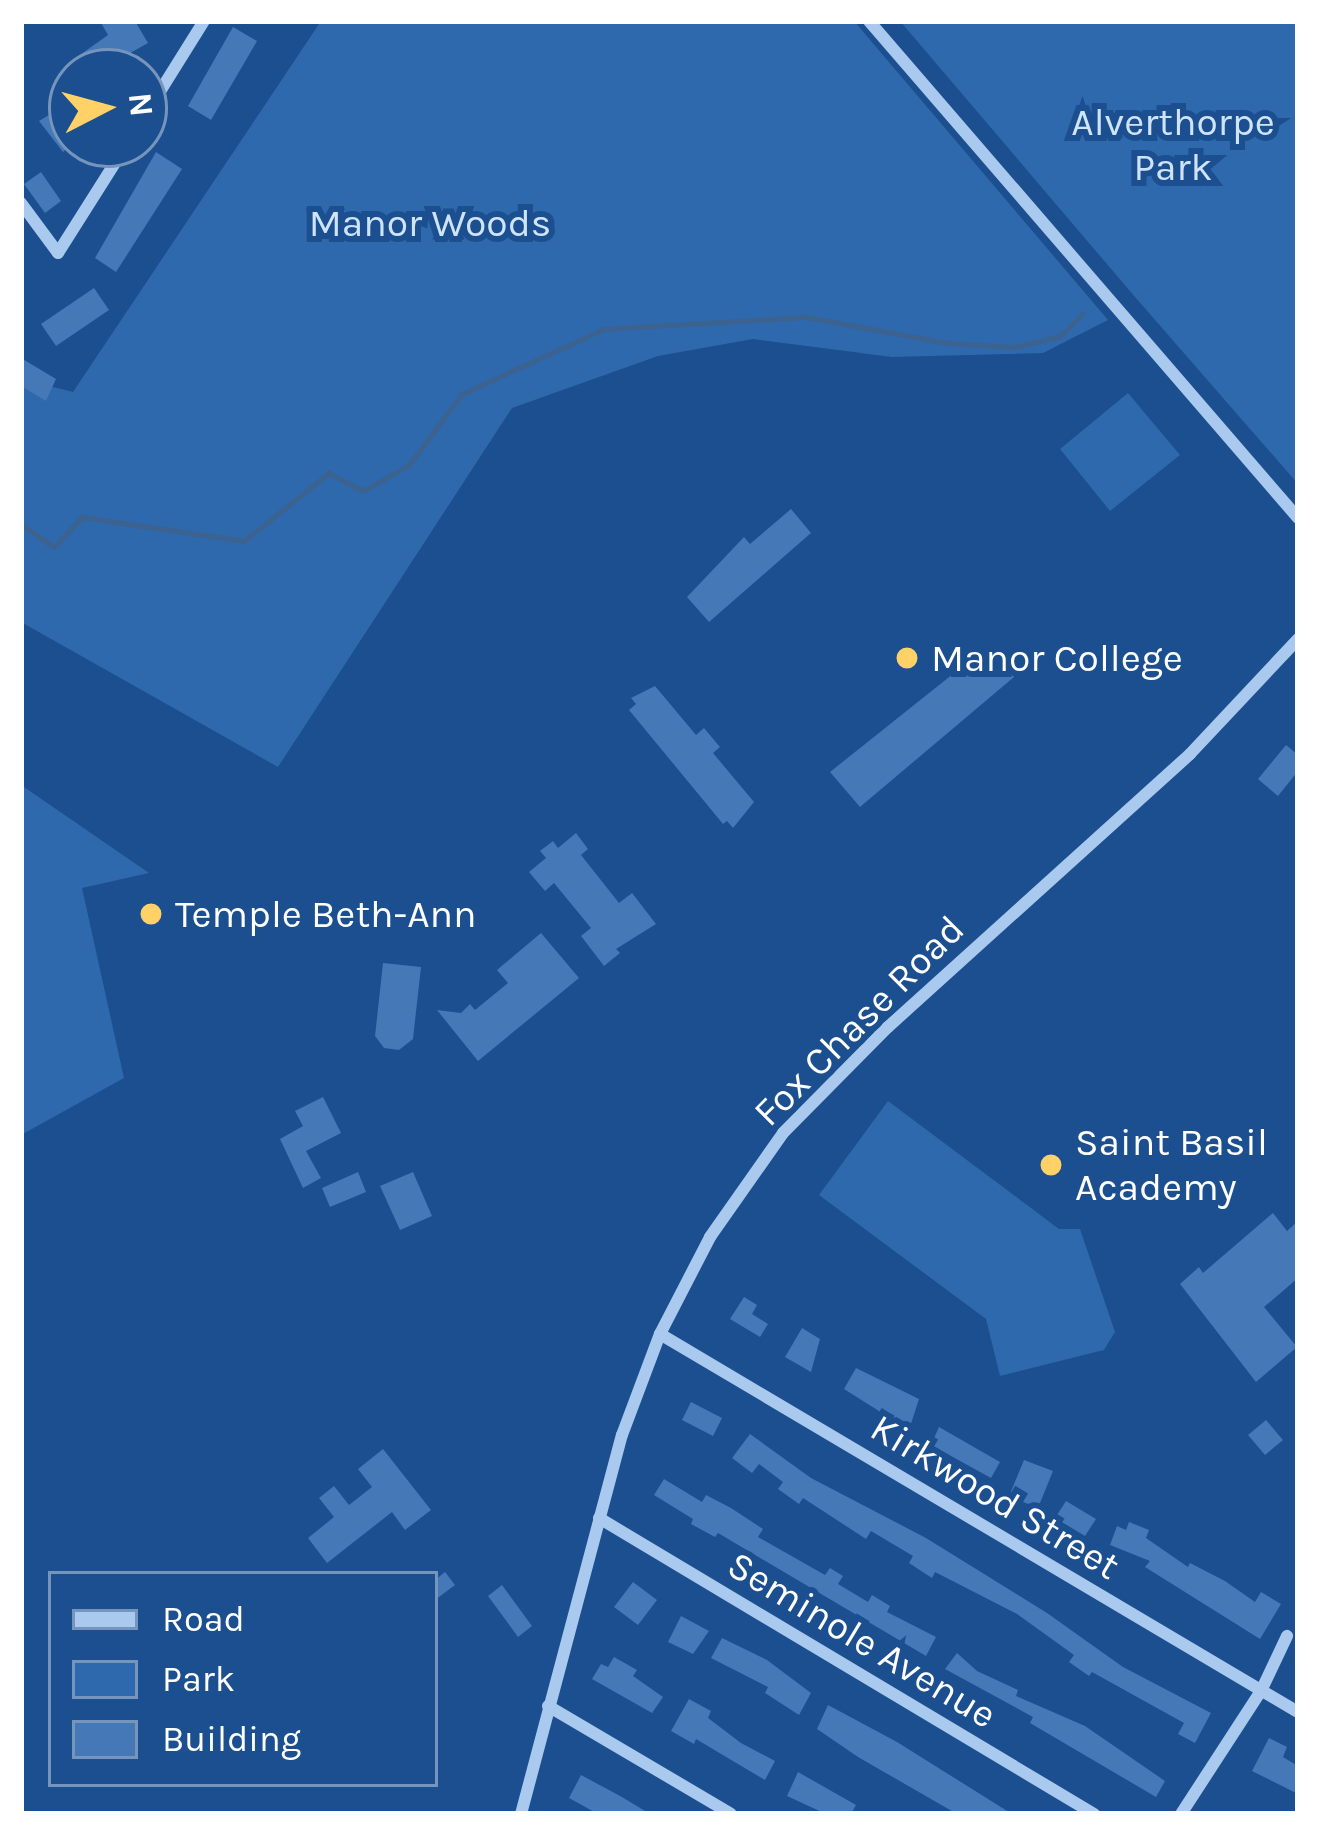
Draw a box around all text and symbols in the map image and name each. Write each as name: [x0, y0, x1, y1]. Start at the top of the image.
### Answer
north arrow: [48, 48, 168, 168]
text: N: [121, 91, 161, 118]
park label: Alverthorpe Park: [1071, 100, 1275, 191]
park label: Manor Woods: [309, 200, 551, 246]
place label: Manor College: [931, 635, 1183, 681]
marker: Manor College: [894, 645, 920, 671]
place label: Temple Beth-Ann: [175, 891, 477, 937]
marker: Temple Beth-Ann: [138, 901, 164, 927]
street label: Fox Chase Road: [744, 906, 974, 1136]
place label: Saint Basil Academy: [1075, 1120, 1268, 1211]
marker: Saint Basil Academy: [1038, 1152, 1064, 1178]
street label: Kirkwood Street: [862, 1404, 1128, 1590]
street label: Seminole Avenue: [719, 1541, 1005, 1739]
legend: [48, 1571, 438, 1787]
text: Road: [162, 1598, 245, 1640]
text: Park: [162, 1658, 235, 1700]
text: Building: [162, 1718, 301, 1760]

